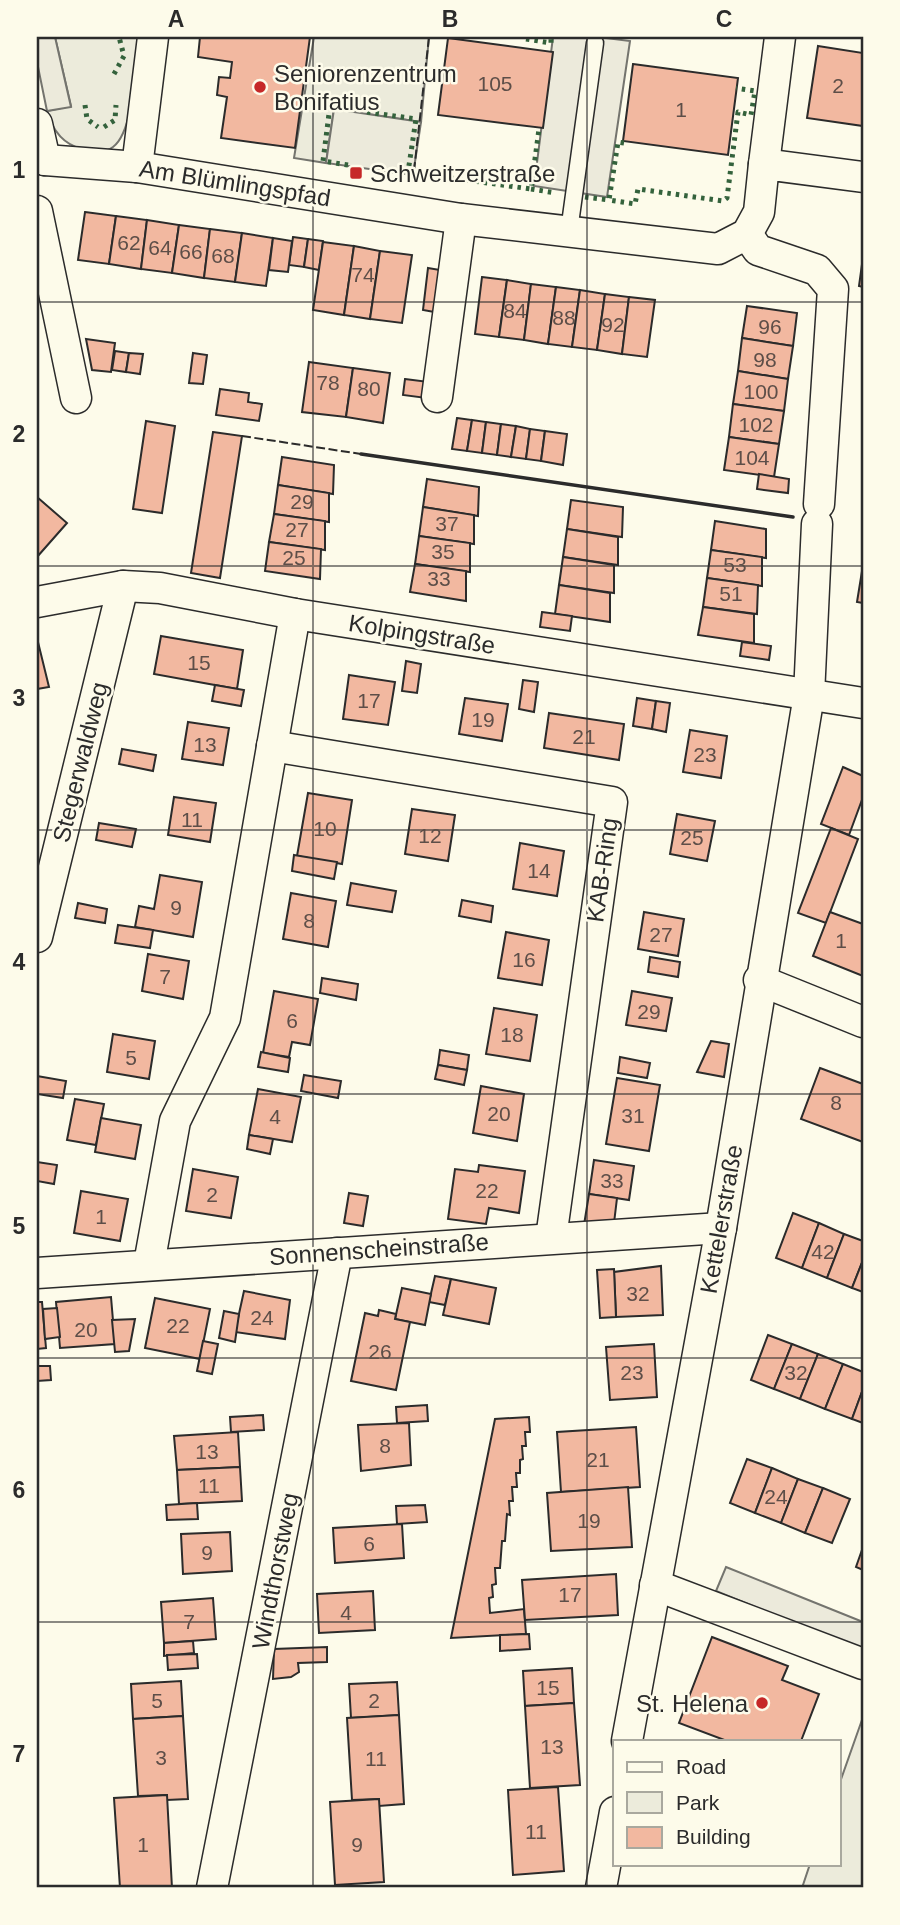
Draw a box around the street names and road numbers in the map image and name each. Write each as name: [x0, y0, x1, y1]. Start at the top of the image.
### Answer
street label: Am Blümlingspfad: [137, 155, 333, 211]
street label: Kolpingstraße: [347, 609, 497, 659]
street label: Stegerwaldweg: [47, 679, 113, 845]
street label: KAB-Ring: [581, 816, 623, 924]
street label: Kettelerstraße: [695, 1142, 747, 1296]
street label: Sonnenscheinstraße: [268, 1228, 490, 1270]
street label: Windthorstweg: [247, 1491, 303, 1651]

